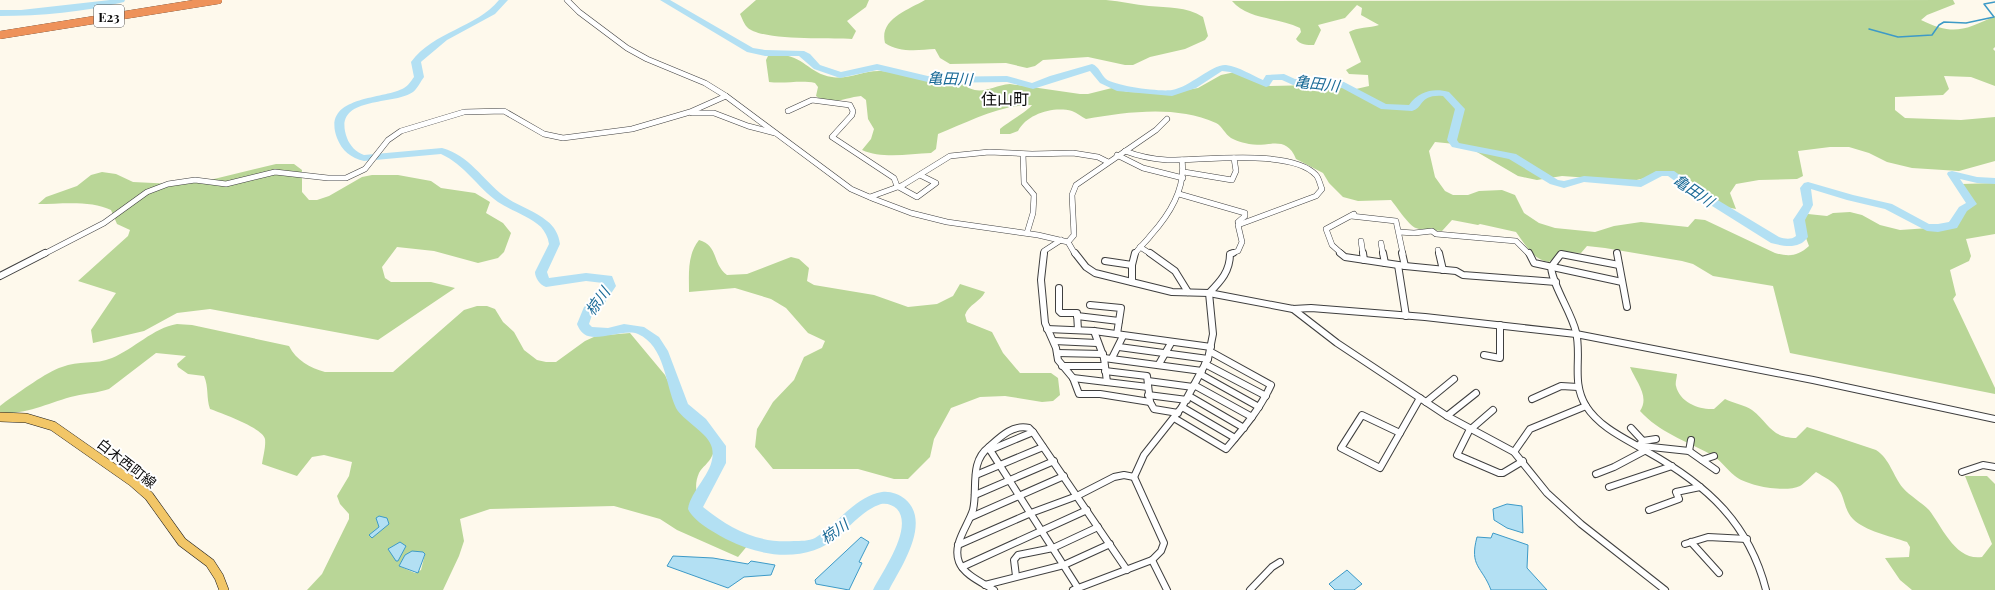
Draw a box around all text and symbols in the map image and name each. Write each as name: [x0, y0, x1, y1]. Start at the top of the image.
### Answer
road number: E23: [94, 5, 124, 27]
water label: 亀田川: [927, 67, 975, 89]
water label: 亀田川: [1293, 70, 1343, 96]
district label: 住山町: [981, 88, 1029, 109]
water label: 亀田川: [1670, 169, 1720, 212]
water label: 椋川: [580, 281, 615, 319]
street label: 白木西町線: [94, 434, 160, 492]
water label: 椋川: [816, 513, 854, 548]

